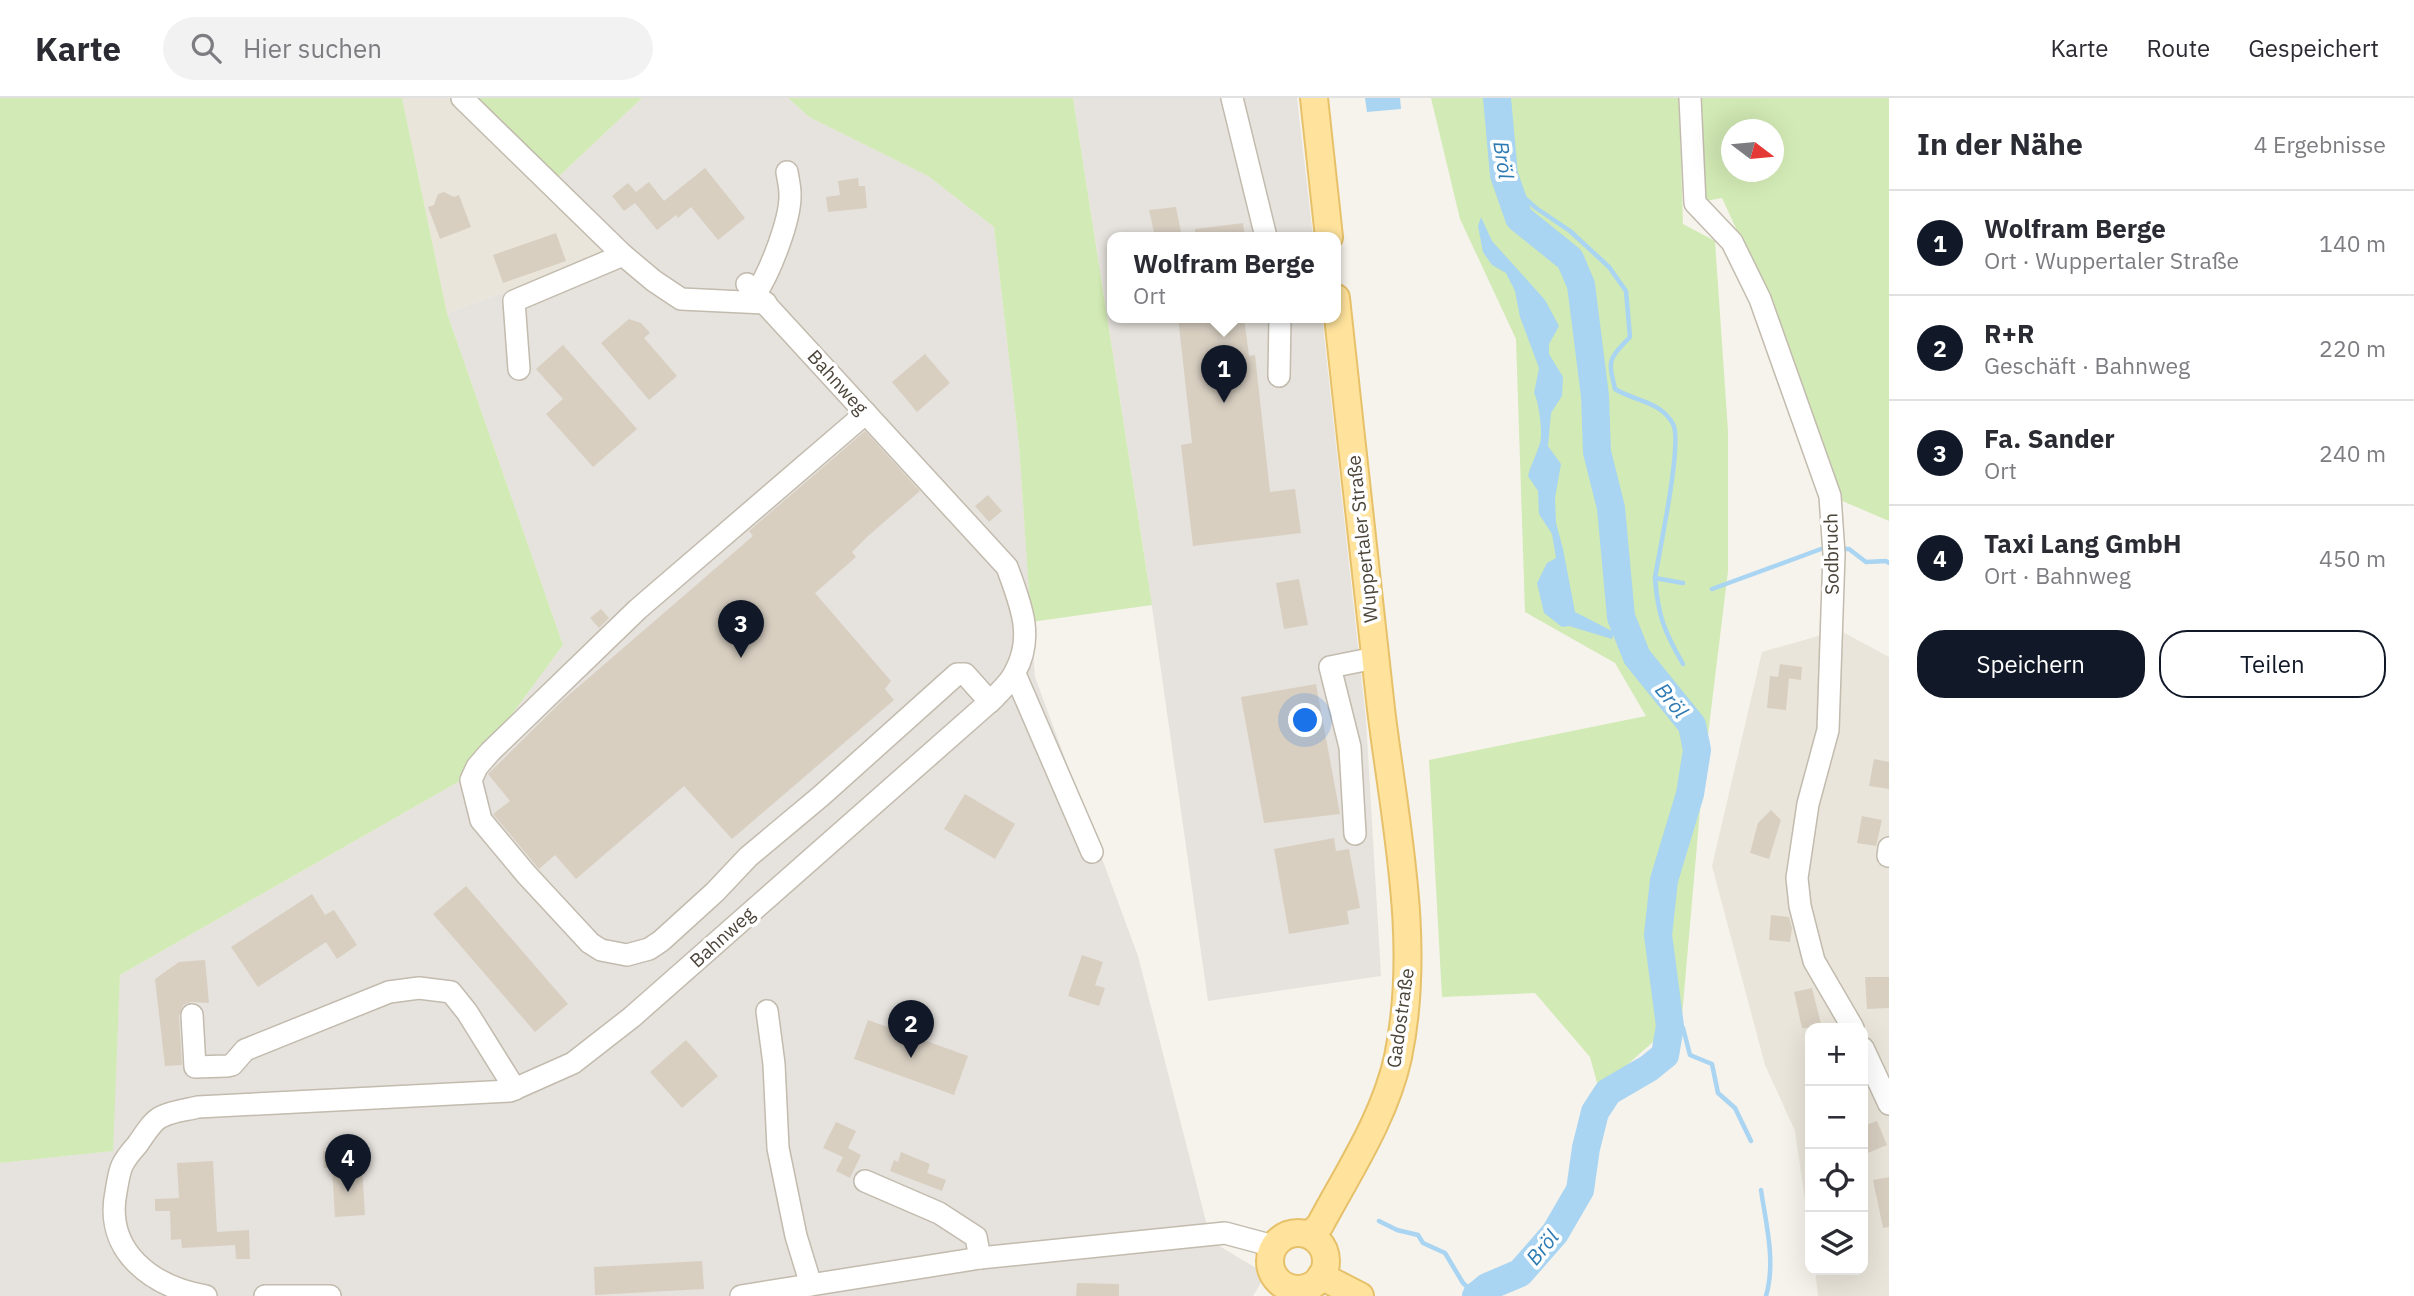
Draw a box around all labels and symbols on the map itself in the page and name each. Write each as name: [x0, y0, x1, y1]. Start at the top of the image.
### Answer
north arrow: [1721, 119, 1784, 182]
water label: Bröl: [1487, 139, 1521, 181]
street label: Bahnweg: [803, 345, 873, 419]
pin: 1: [1201, 345, 1247, 403]
street label: Wuppertaler Straße: [1341, 454, 1383, 624]
street label: Sodbruch: [1818, 513, 1844, 595]
pin: 3: [718, 600, 764, 658]
water label: Bröl: [1649, 676, 1695, 724]
your location: [1288, 703, 1322, 737]
street label: Bahnweg: [685, 902, 759, 972]
street label: Gadostraße: [1381, 967, 1419, 1069]
pin: 2: [888, 1000, 934, 1058]
pin: 4: [325, 1134, 371, 1192]
water label: Bröl: [1519, 1223, 1565, 1271]

